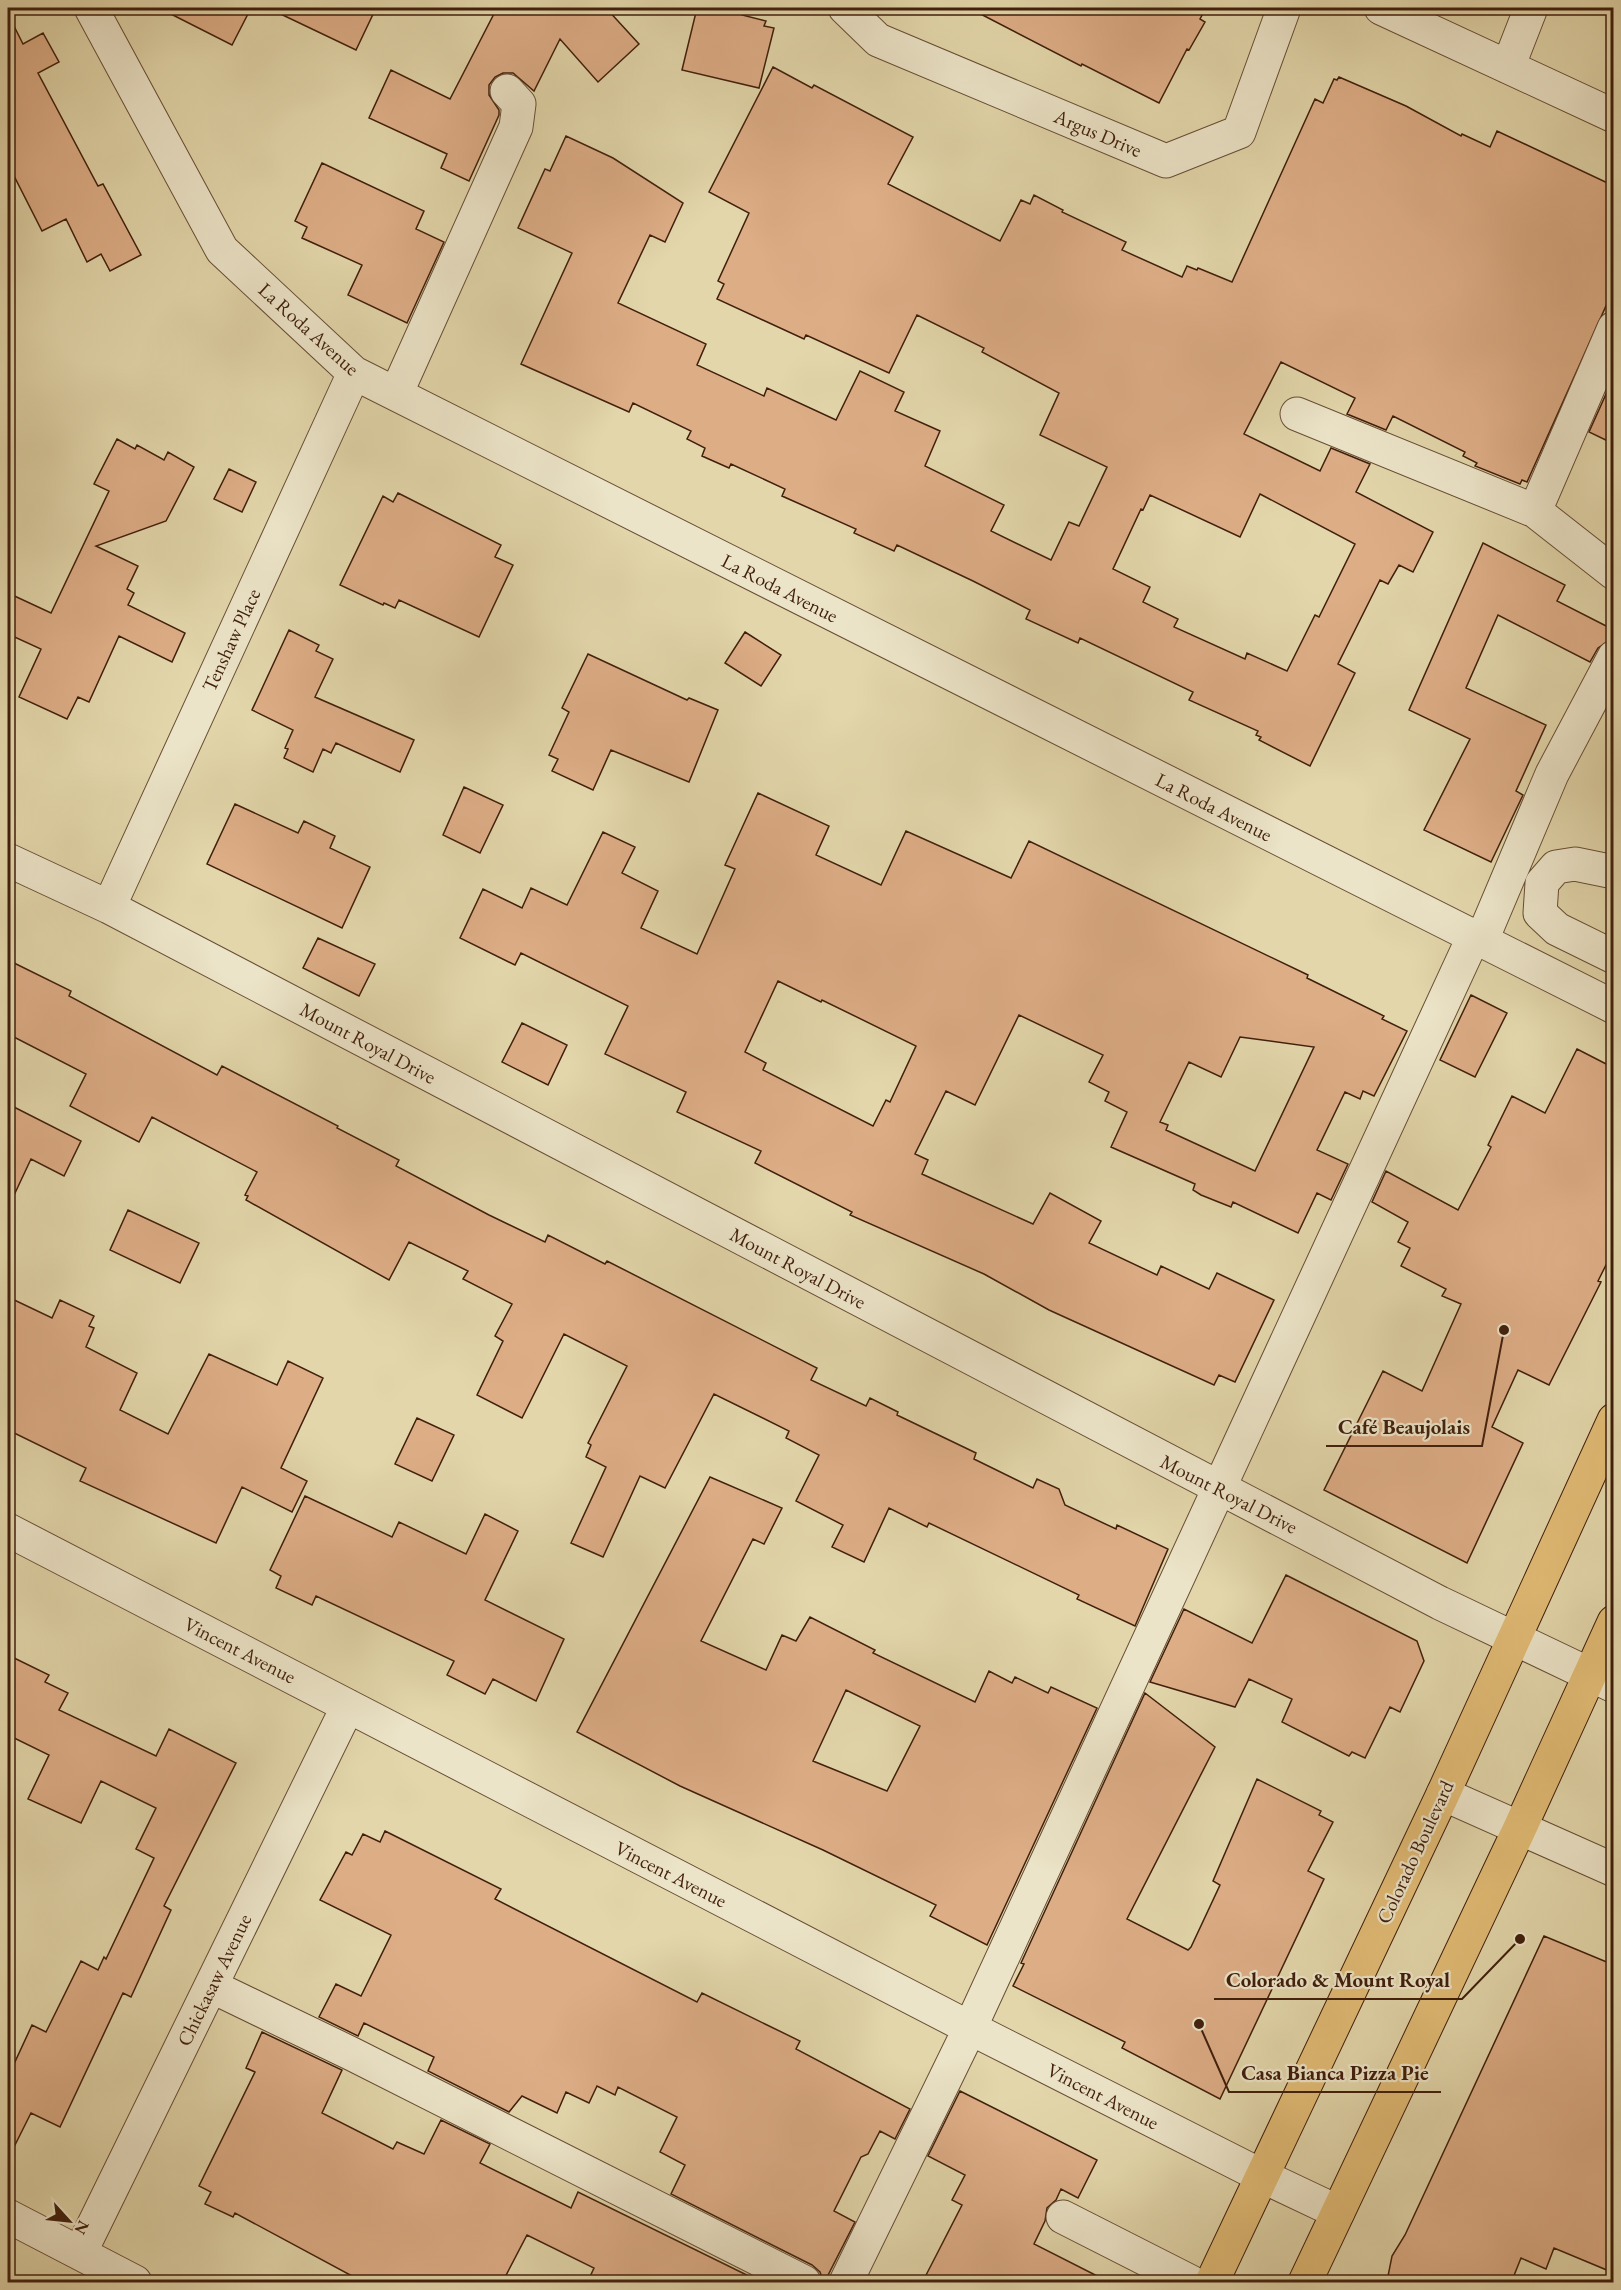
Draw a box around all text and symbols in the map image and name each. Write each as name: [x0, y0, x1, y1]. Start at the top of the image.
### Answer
street label: Argus Drive: [1049, 102, 1146, 163]
street label: La Roda Avenue: [253, 277, 365, 381]
street label: La Roda Avenue: [717, 548, 843, 629]
street label: Tenshaw Place: [196, 584, 266, 696]
street label: La Roda Avenue: [1151, 767, 1277, 848]
street label: Mount Royal Drive: [295, 996, 441, 1090]
street label: Mount Royal Drive: [725, 1221, 871, 1315]
callout: Café Beaujolais: [1326, 1407, 1482, 1446]
text: Café Beaujolais: [1338, 1413, 1470, 1440]
street label: Mount Royal Drive: [1156, 1448, 1302, 1540]
street label: Vincent Avenue: [180, 1611, 301, 1689]
street label: Colorado Boulevard: [1370, 1775, 1460, 1928]
street label: Vincent Avenue: [611, 1835, 732, 1913]
street label: Chickasaw Avenue: [171, 1909, 257, 2050]
callout: Colorado & Mount Royal: [1214, 1960, 1462, 1999]
text: Colorado & Mount Royal: [1226, 1966, 1450, 1993]
callout: Casa Bianca Pizza Pie: [1229, 2053, 1441, 2092]
street label: Vincent Avenue: [1043, 2057, 1164, 2135]
text: Casa Bianca Pizza Pie: [1241, 2059, 1429, 2086]
north arrow: [39, 2191, 99, 2251]
text: N: [70, 2217, 94, 2238]

